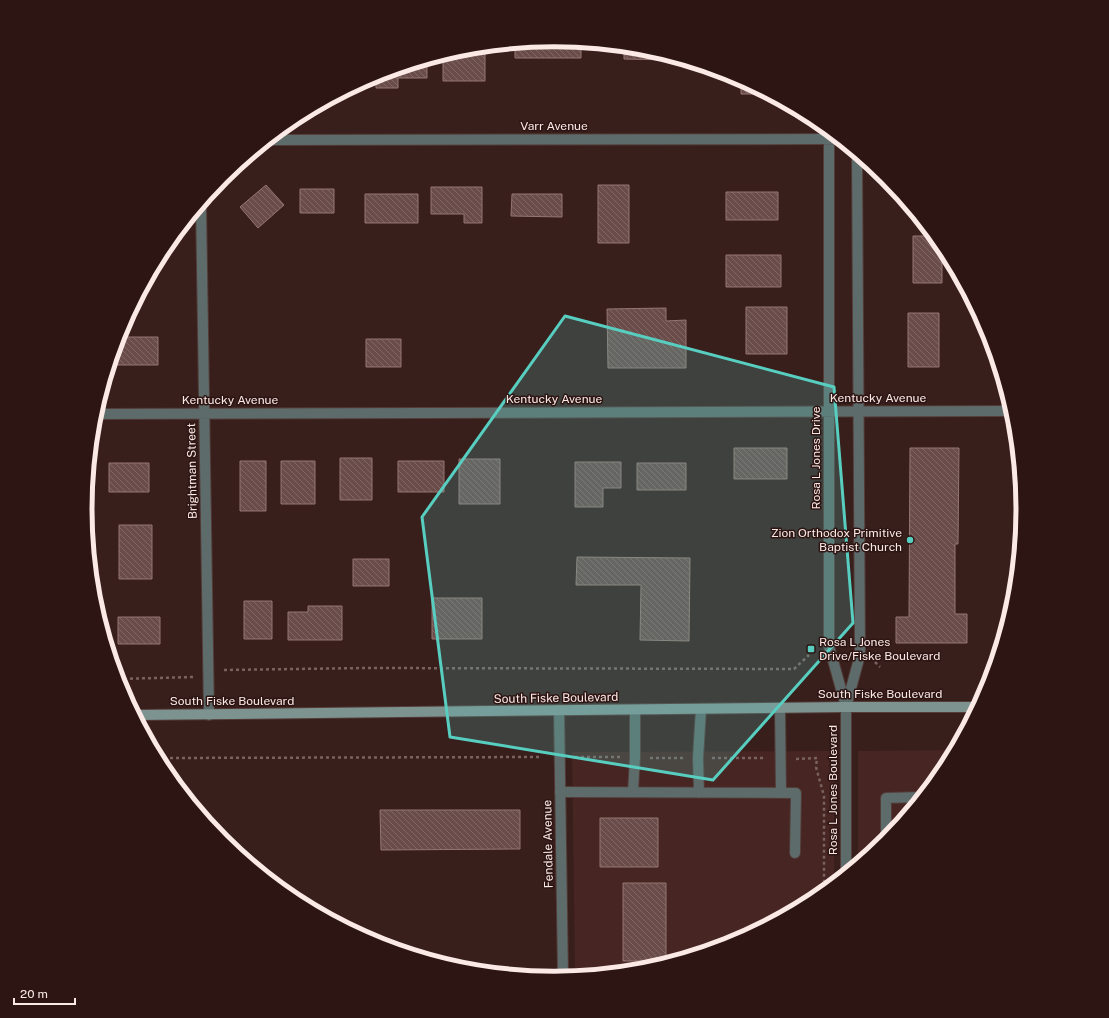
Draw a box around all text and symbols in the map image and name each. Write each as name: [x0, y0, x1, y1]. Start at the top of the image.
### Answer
street label: Varr Avenue: [520, 119, 588, 133]
street label: Kentucky Avenue: [830, 391, 927, 405]
street label: Kentucky Avenue: [506, 392, 603, 406]
street label: Kentucky Avenue: [182, 393, 279, 407]
street label: Rosa L Jones Drive: [809, 406, 823, 509]
street label: Brightman Street: [184, 422, 200, 519]
place label: Zion Orthodox Primitive Baptist Church: [771, 526, 902, 554]
marker: Zion Orthodox Primitive Baptist Church: [905, 535, 915, 545]
place label: Rosa L Jones Drive/Fiske Boulevard: [819, 635, 940, 663]
marker: Rosa L Jones Drive/Fiske Boulevard: [806, 644, 816, 654]
street label: South Fiske Boulevard: [818, 687, 942, 701]
street label: South Fiske Boulevard: [494, 690, 618, 706]
street label: South Fiske Boulevard: [170, 694, 294, 708]
street label: Rosa L Jones Boulevard: [826, 725, 840, 855]
street label: Fendale Avenue: [540, 799, 556, 888]
scale bar: [14, 980, 75, 1006]
text: 20 m: [20, 987, 48, 1001]

